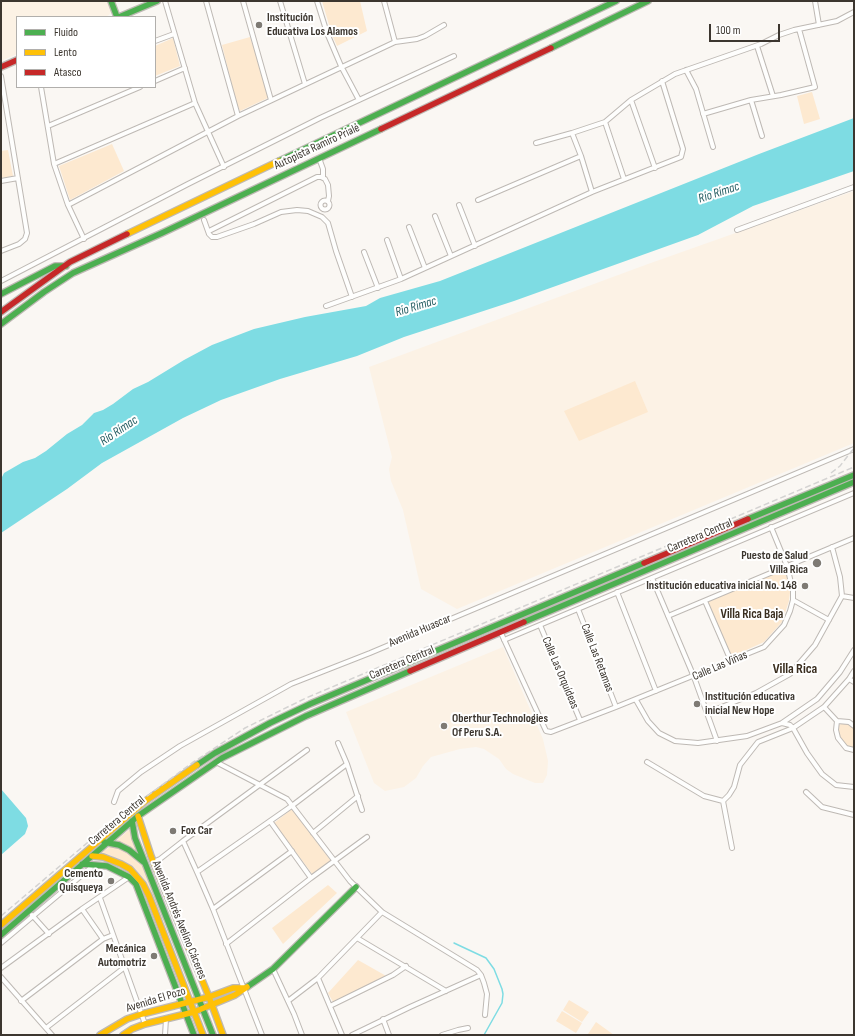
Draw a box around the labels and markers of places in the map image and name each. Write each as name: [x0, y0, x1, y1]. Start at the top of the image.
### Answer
place label: Institución Educativa Los Alamos: [267, 11, 358, 39]
marker: Institución Educativa Los Alamos: [254, 20, 264, 30]
place label: Puesto de Salud Villa Rica: [741, 549, 808, 577]
marker: Puesto de Salud Villa Rica: [811, 557, 823, 569]
place label: Institución educativa inicial No. 148: [646, 579, 797, 593]
marker: Institución educativa inicial No. 148: [800, 581, 810, 591]
place label: Institución educativa inicial New Hope: [705, 690, 795, 718]
marker: Institución educativa inicial New Hope: [692, 699, 702, 709]
place label: Oberthur Technologies Of Peru S.A.: [452, 712, 548, 740]
marker: Oberthur Technologies Of Peru S.A.: [439, 721, 449, 731]
place label: Fox Car: [181, 824, 212, 838]
marker: Fox Car: [168, 826, 178, 836]
place label: Cemento Quisqueya: [59, 867, 103, 895]
marker: Cemento Quisqueya: [106, 876, 116, 886]
place label: Mecánica Automotriz: [98, 942, 146, 970]
marker: Mecánica Automotriz: [149, 951, 159, 961]

